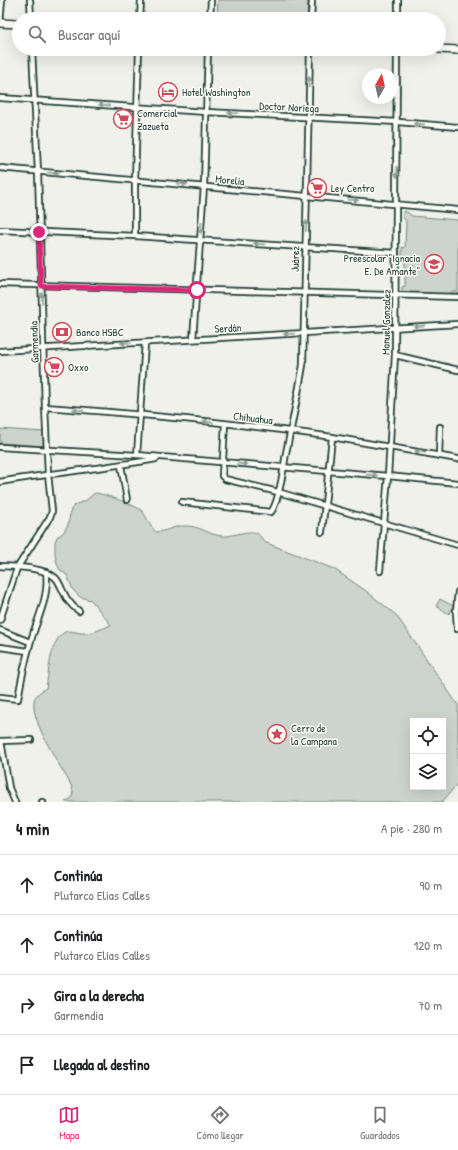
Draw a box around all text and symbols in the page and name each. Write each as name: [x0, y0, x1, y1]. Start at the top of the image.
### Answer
search box: [12, 12, 446, 56]
icon: search: [26, 23, 48, 45]
text: Buscar aquí: [58, 24, 121, 45]
north arrow: [362, 68, 398, 104]
one-way arrow: [306, 75, 312, 88]
hotel icon: Hotel Washington: [157, 81, 179, 103]
place label: Hotel Washington: [182, 85, 251, 99]
street label: Doctor Noriega: [259, 98, 320, 116]
one-way arrow: [97, 102, 110, 108]
place label: Comercial Zazueta: [137, 106, 178, 133]
supermarket icon: Comercial Zazueta: [112, 108, 134, 130]
one-way arrow: [227, 110, 239, 117]
one-way arrow: [413, 120, 425, 127]
one-way arrow: [394, 166, 400, 179]
one-way arrow: [47, 170, 59, 177]
street label: Morelia: [215, 172, 246, 189]
supermarket icon: Ley Centro: [306, 177, 328, 199]
one-way arrow: [176, 181, 188, 188]
place label: Ley Centro: [331, 181, 375, 195]
one-way arrow: [347, 197, 359, 204]
one-way arrow: [302, 220, 309, 232]
one-way arrow: [197, 222, 204, 234]
route end: [30, 223, 48, 241]
one-way arrow: [253, 241, 265, 248]
street label: Juárez: [288, 246, 302, 272]
place label: Preescolar "Ignacia E. De Amante": [344, 251, 421, 278]
school or university icon: Preescolar "Ignacia E. De Amante": [423, 253, 445, 275]
route start: [188, 281, 206, 299]
street label: Manuel Gonzalez: [378, 289, 394, 355]
one-way arrow: [38, 292, 45, 304]
street label: Garmendia: [26, 320, 42, 363]
street label: Serdán: [214, 320, 242, 336]
bank icon: Banco HSBC: [51, 321, 73, 343]
one-way arrow: [413, 323, 425, 330]
place label: Banco HSBC: [76, 325, 124, 339]
one-way arrow: [282, 331, 295, 337]
one-way arrow: [120, 340, 132, 347]
supermarket icon: Oxxo: [43, 356, 65, 378]
place label: Oxxo: [68, 360, 89, 374]
one-way arrow: [72, 406, 84, 413]
street label: Chihuahua: [232, 409, 274, 427]
one-way arrow: [202, 419, 214, 425]
one-way arrow: [413, 449, 426, 455]
one-way arrow: [236, 461, 248, 468]
one-way arrow: [366, 471, 378, 478]
map controls: [410, 718, 446, 790]
button: locate: [410, 718, 446, 754]
place label: Cerro de la Campana: [291, 721, 338, 748]
place icon: Cerro de la Campana: [266, 723, 288, 745]
button: layers: [410, 754, 446, 790]
text: 4 min: [16, 817, 49, 840]
text: A pie · 280 m: [381, 819, 442, 837]
text: Continúa: [54, 865, 102, 886]
icon: ahead: [16, 874, 38, 896]
text: 90 m: [420, 876, 442, 894]
text: Plutarco Elias Calles: [54, 886, 150, 904]
text: Continúa: [54, 925, 102, 946]
icon: ahead: [16, 934, 38, 956]
text: 120 m: [414, 936, 442, 954]
text: Plutarco Elías Calles: [54, 946, 150, 964]
text: Gira a la derecha: [54, 985, 144, 1006]
icon: right: [16, 994, 38, 1016]
text: 70 m: [418, 996, 442, 1014]
text: Garmendia: [54, 1006, 103, 1024]
icon: arrive: [16, 1054, 38, 1076]
text: Llegada al destino: [54, 1054, 150, 1075]
tab: Mapa: [58, 1104, 80, 1142]
tab: Cómo llegar: [196, 1104, 244, 1142]
tab: Guardados: [360, 1104, 400, 1142]

